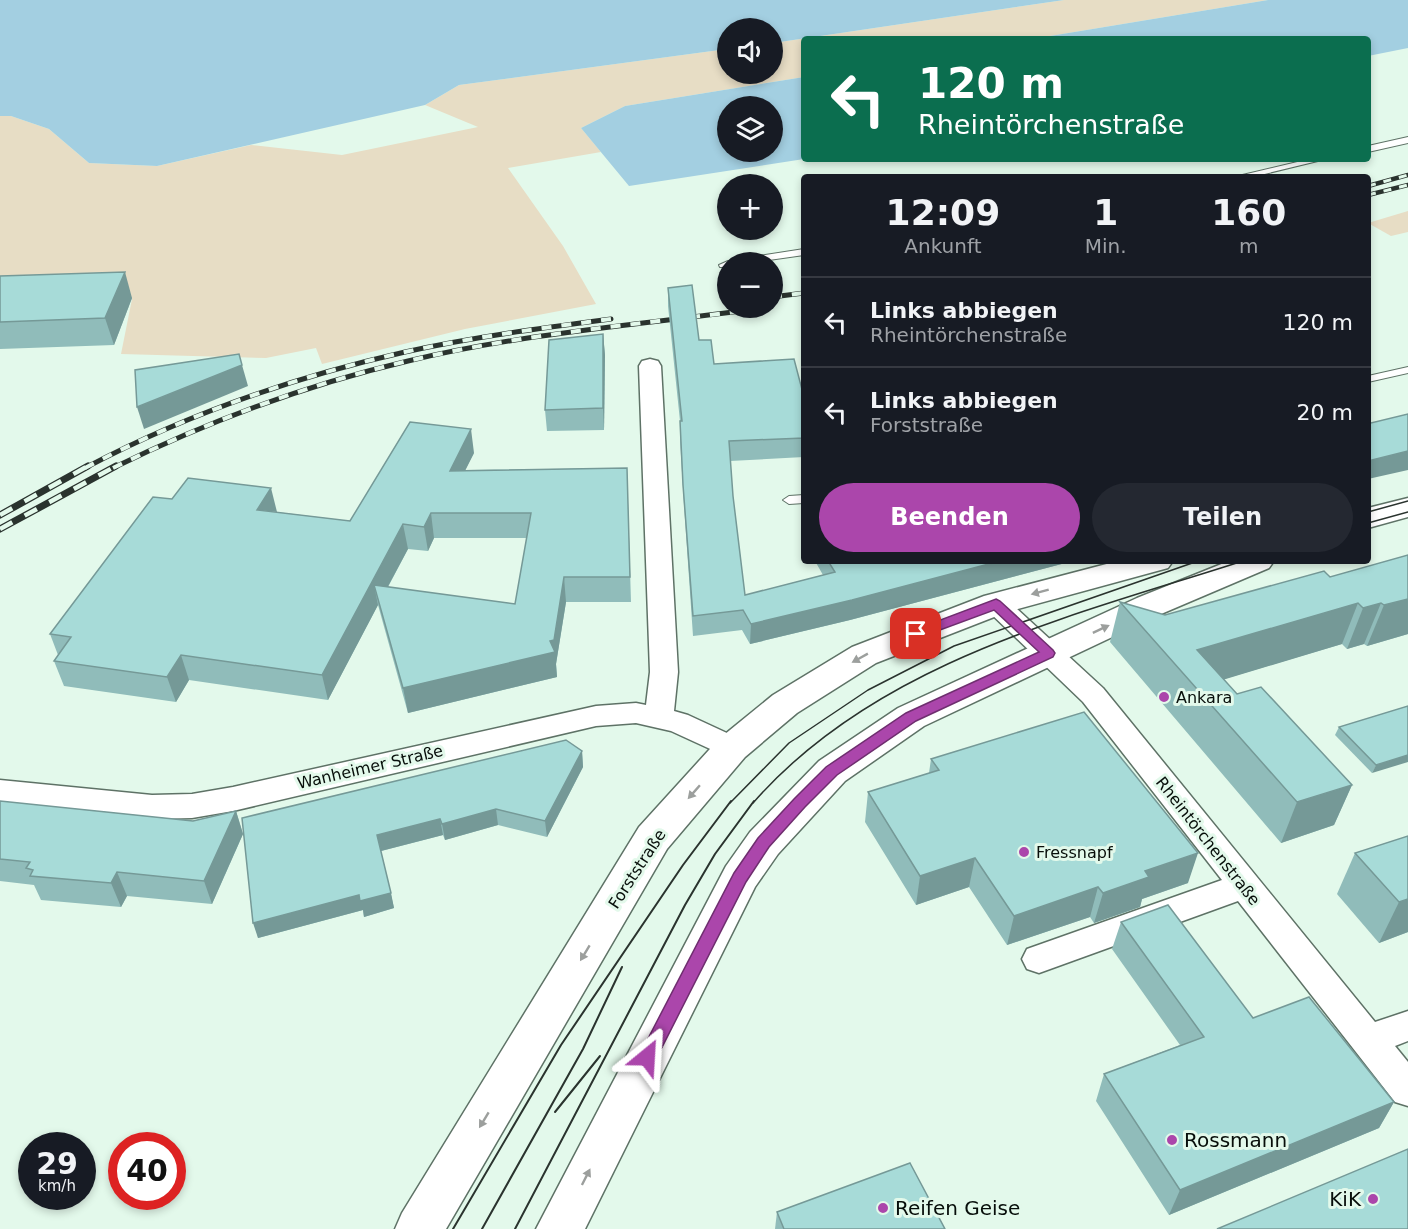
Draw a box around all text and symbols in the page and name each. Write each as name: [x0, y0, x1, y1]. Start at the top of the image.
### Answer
map controls: [717, 18, 783, 318]
button: sound: [717, 18, 783, 84]
text: 120 m: [918, 59, 1064, 108]
icon: left: [819, 60, 897, 138]
button: layers: [717, 96, 783, 162]
text: Rheintörchenstraße: [918, 109, 1184, 140]
button: +: [717, 174, 783, 240]
text: 12:09: [886, 192, 1000, 233]
text: 1: [1093, 192, 1118, 233]
text: 160: [1211, 192, 1286, 233]
text: Ankunft: [904, 234, 982, 258]
text: Min.: [1085, 234, 1127, 258]
text: m: [1239, 234, 1259, 258]
button: −: [717, 252, 783, 318]
text: Links abbiegen: [870, 298, 1058, 323]
icon: left: [819, 306, 852, 339]
text: 120 m: [1283, 310, 1353, 335]
text: Rheintörchenstraße: [870, 323, 1067, 347]
text: Links abbiegen: [870, 388, 1058, 413]
icon: left: [819, 396, 852, 429]
text: 20 m: [1297, 400, 1353, 425]
text: Forststraße: [870, 413, 983, 437]
button: Beenden: [819, 483, 1080, 552]
button: Teilen: [1092, 483, 1353, 552]
one-way arrow: [1031, 588, 1049, 598]
pin: [890, 608, 941, 659]
icon: arrive: [899, 617, 932, 650]
one-way arrow: [1093, 624, 1110, 633]
one-way arrow: [852, 653, 869, 663]
place label: Ankara: [1176, 688, 1232, 707]
marker: Ankara: [1157, 690, 1171, 704]
street label: Wanheimer Straße: [295, 741, 445, 793]
street label: Rheintörchenstraße: [1152, 773, 1264, 909]
one-way arrow: [688, 784, 701, 799]
street label: Forststraße: [604, 826, 670, 912]
place label: Fressnapf: [1036, 843, 1113, 862]
marker: Fressnapf: [1017, 845, 1031, 859]
one-way arrow: [579, 945, 590, 961]
position arrow: [615, 1025, 679, 1089]
one-way arrow: [479, 1112, 490, 1128]
place label: Rossmann: [1184, 1128, 1287, 1152]
speed limit sign: 40: [108, 1132, 186, 1210]
marker: Rossmann: [1165, 1133, 1179, 1147]
text: 29: [36, 1146, 78, 1181]
one-way arrow: [581, 1168, 590, 1185]
text: km/h: [38, 1177, 76, 1195]
place label: KiK: [1329, 1187, 1362, 1211]
marker: KiK: [1366, 1192, 1380, 1206]
place label: Reifen Geise: [895, 1196, 1020, 1220]
marker: Reifen Geise: [876, 1201, 890, 1215]

